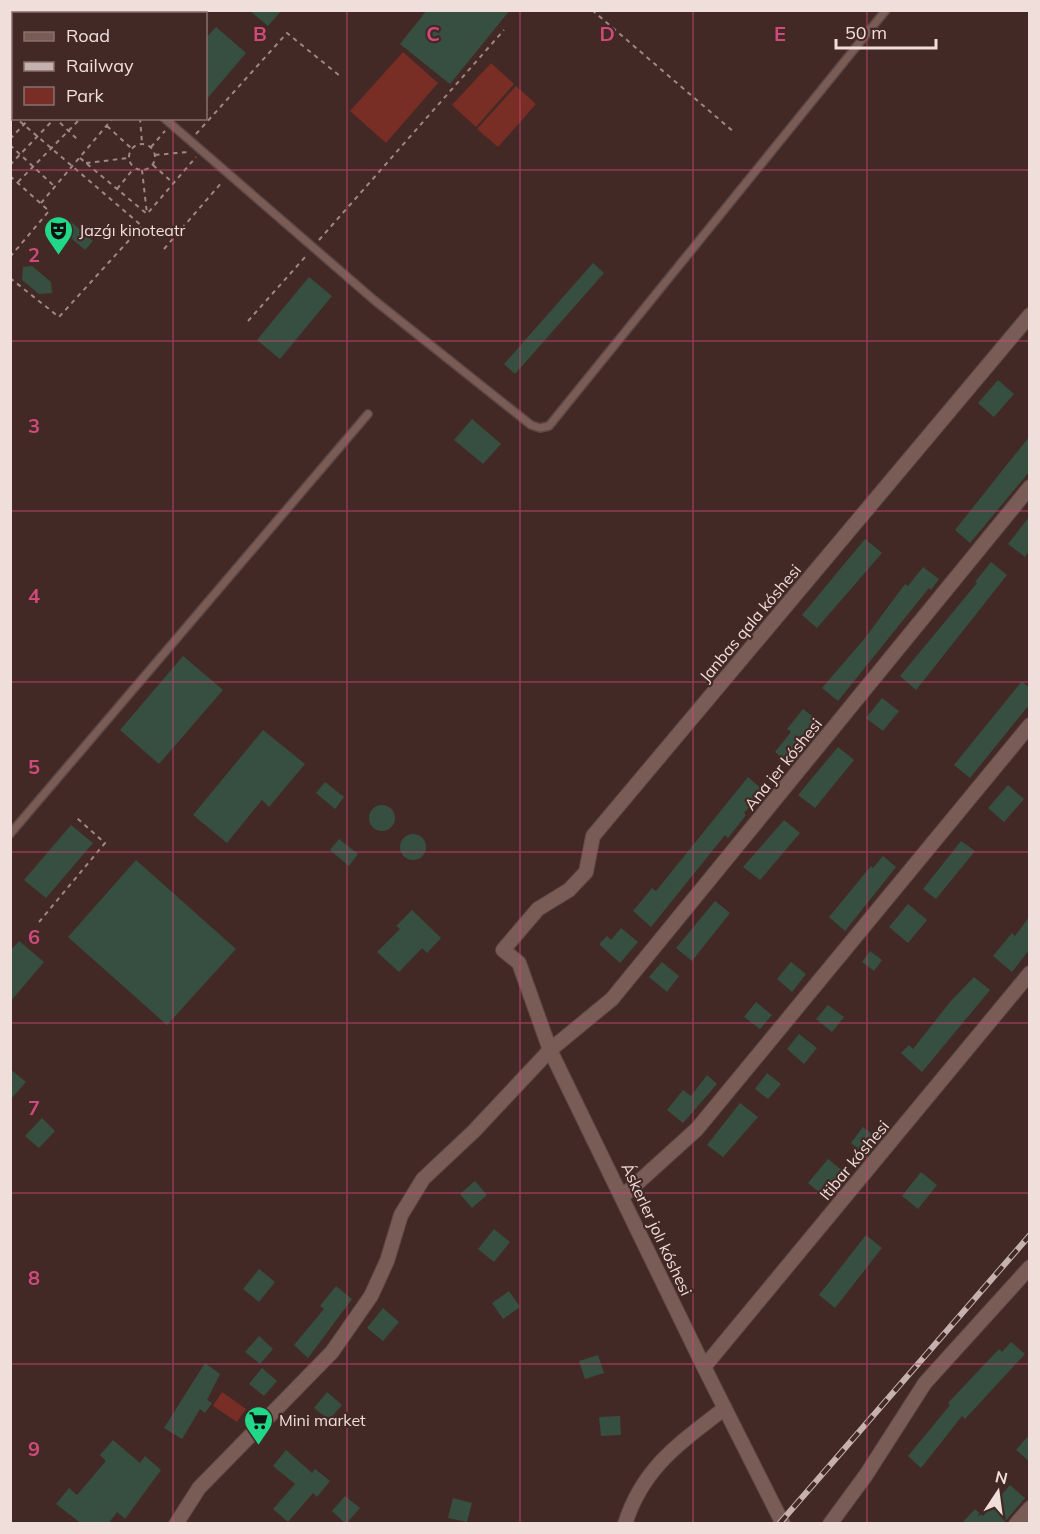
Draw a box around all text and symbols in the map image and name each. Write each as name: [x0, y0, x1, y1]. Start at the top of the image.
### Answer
legend: [12, 12, 207, 120]
scale bar: [836, 12, 936, 50]
text: B: [253, 21, 267, 46]
text: C: [426, 21, 440, 46]
text: D: [599, 21, 615, 46]
text: E: [774, 21, 786, 46]
text: 50 m: [845, 21, 887, 44]
text: Road: [66, 24, 110, 47]
text: Railway: [66, 54, 134, 77]
text: Park: [66, 84, 105, 107]
theatre icon: Jazǵı kinoteatr: [42, 214, 74, 256]
place label: Jazǵı kinoteatr: [79, 220, 186, 240]
text: 2: [28, 242, 40, 267]
text: 3: [28, 413, 40, 438]
street label: Janbas qala kóshesi: [695, 560, 805, 686]
text: 4: [28, 583, 40, 608]
street label: Ana jer kóshesi: [740, 714, 826, 814]
text: 5: [28, 754, 40, 779]
text: 6: [28, 924, 40, 949]
text: 7: [28, 1095, 40, 1120]
street label: Itibar kóshesi: [815, 1116, 893, 1204]
street label: Áskerler jolı kóshesi: [617, 1159, 697, 1299]
text: 8: [28, 1265, 40, 1290]
supermarket icon: Mini market: [242, 1404, 274, 1446]
place label: Mini market: [279, 1410, 366, 1430]
text: 9: [28, 1436, 40, 1461]
north arrow: [968, 1462, 1028, 1522]
text: N: [993, 1466, 1010, 1488]

